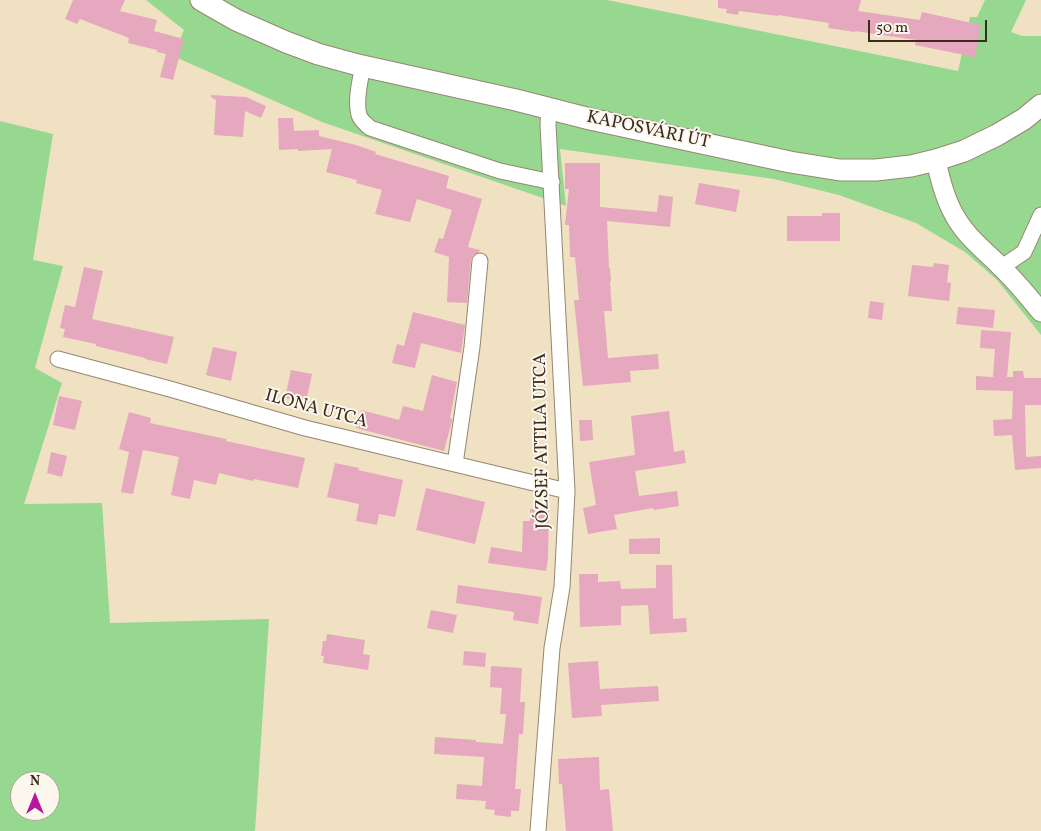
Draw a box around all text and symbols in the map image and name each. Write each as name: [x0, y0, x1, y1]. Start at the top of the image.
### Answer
scale bar: [871, 10, 990, 42]
text: 50 m: [876, 18, 908, 39]
street label: KAPOSVÁRI ÚT: [584, 107, 712, 155]
street label: JÓZSEF ATTILA UTCA: [531, 353, 555, 529]
street label: ILONA UTCA: [262, 386, 370, 434]
north arrow: [10, 771, 60, 821]
text: N: [30, 772, 40, 791]

